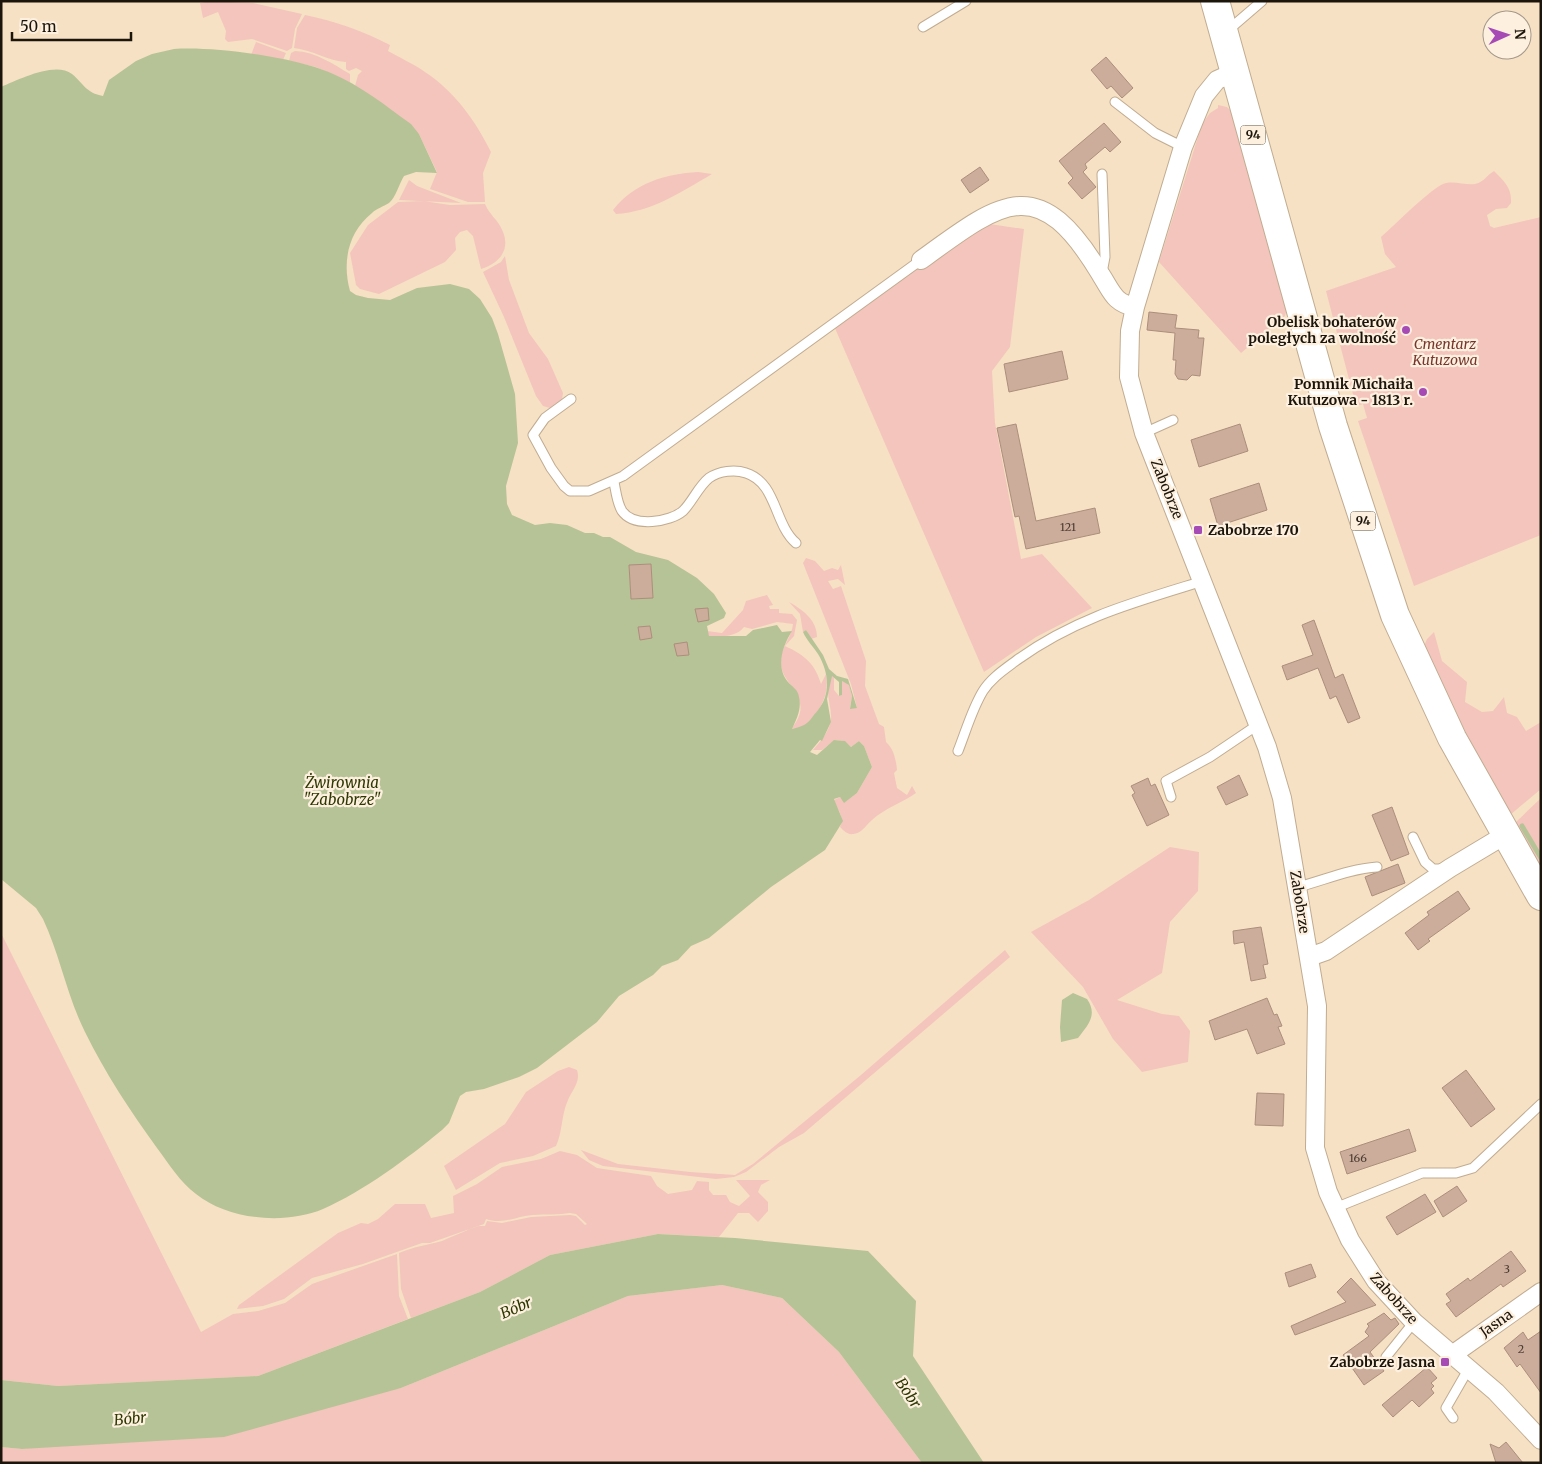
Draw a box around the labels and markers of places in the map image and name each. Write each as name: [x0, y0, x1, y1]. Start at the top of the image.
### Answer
place label: Obelisk bohaterów poległych za wolność: [1248, 313, 1397, 347]
marker: Obelisk bohaterów poległych za wolność: [1400, 324, 1412, 336]
place label: Pomnik Michaiła Kutuzowa - 1813 r.: [1288, 375, 1413, 409]
marker: Pomnik Michaiła Kutuzowa - 1813 r.: [1417, 386, 1429, 398]
place label: Zabobrze 170: [1208, 521, 1299, 539]
marker: Zabobrze 170: [1192, 524, 1204, 536]
place label: Zabobrze Jasna: [1330, 1353, 1435, 1371]
marker: Zabobrze Jasna: [1439, 1356, 1451, 1368]

